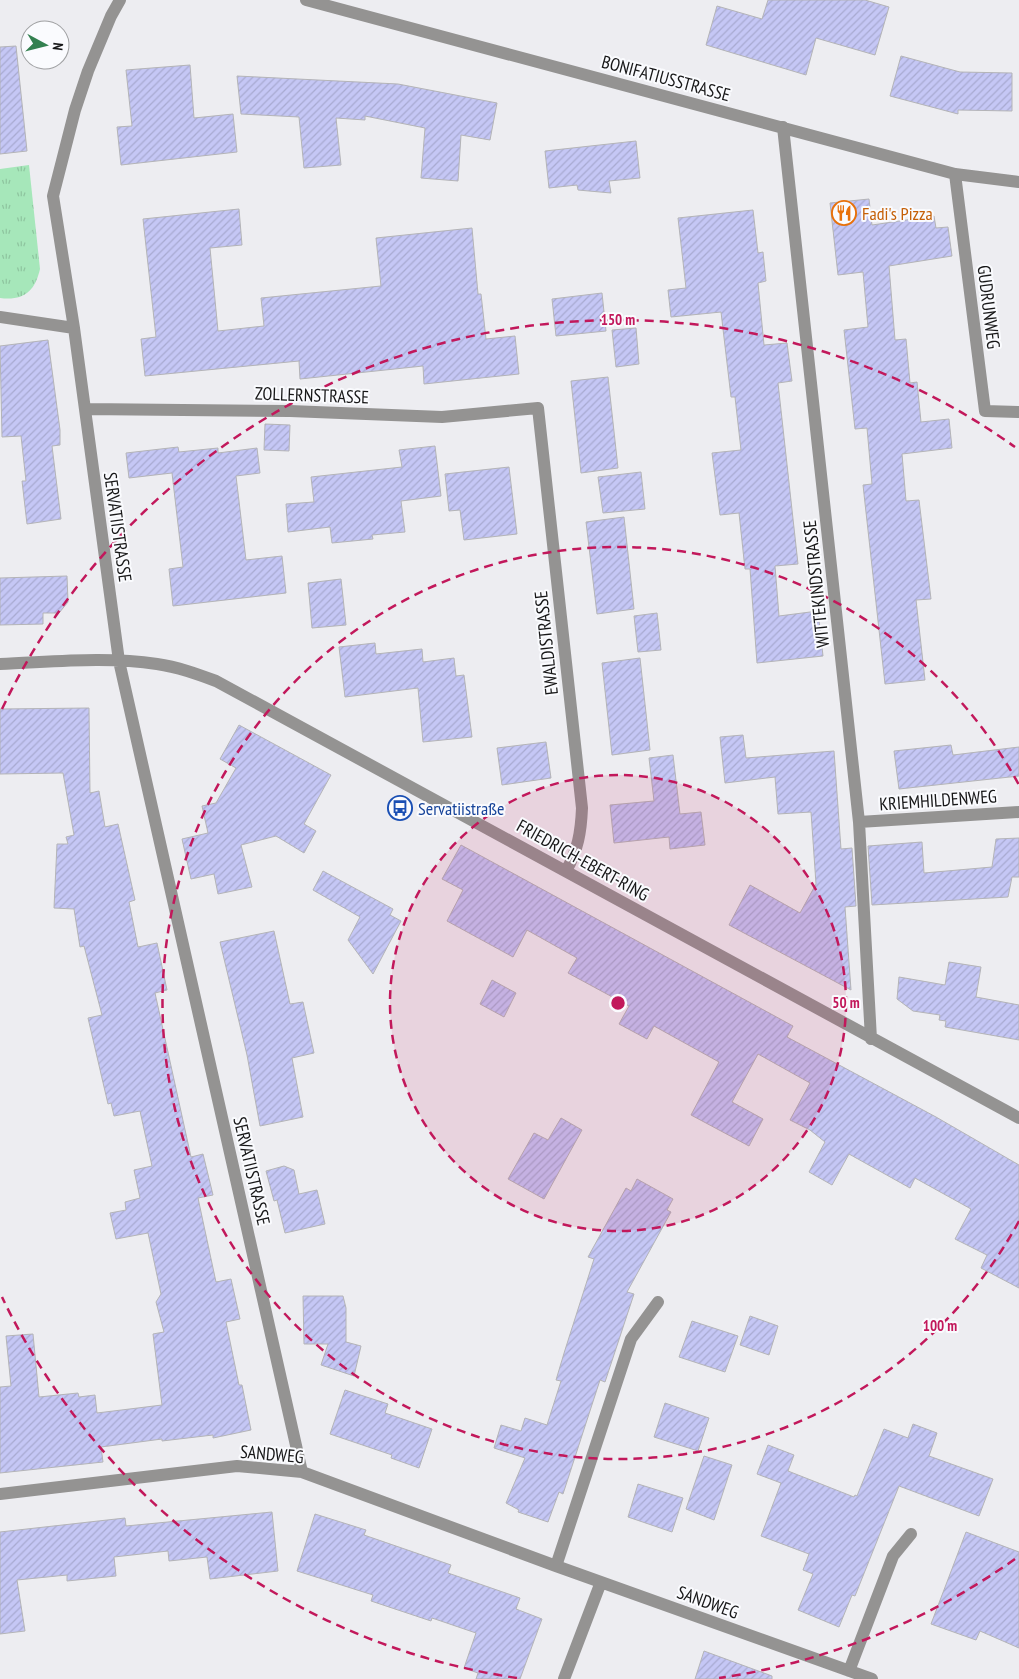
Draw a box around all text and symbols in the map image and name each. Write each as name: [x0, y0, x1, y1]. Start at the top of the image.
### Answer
north arrow: [20, 20, 70, 70]
text: N: [49, 42, 67, 51]
street label: BONIFATIUSSTRASSE: [599, 50, 733, 106]
restaurant icon: Fadi's Pizza: [831, 200, 857, 226]
place label: Fadi's Pizza: [862, 202, 933, 225]
street label: GUDRUNWEG: [972, 264, 1006, 350]
text: 150 m: [601, 310, 635, 329]
street label: ZOLLERNSTRASSE: [255, 382, 369, 408]
street label: SERVATIISTRASSE: [99, 471, 137, 583]
street label: WITTEKINDSTRASSE: [798, 519, 834, 649]
street label: EWALDISTRASSE: [529, 590, 563, 696]
street label: KRIEMHILDENWEG: [878, 784, 998, 816]
bus stop icon: Servatiistraße: [387, 795, 413, 821]
place label: Servatiistraße: [418, 797, 504, 820]
street label: FRIEDRICH-EBERT-RING: [513, 814, 653, 906]
text: 50 m: [832, 993, 860, 1012]
centre of rings: [609, 994, 627, 1012]
street label: SERVATIISTRASSE: [228, 1115, 276, 1227]
text: 100 m: [923, 1316, 957, 1335]
street label: SANDWEG: [239, 1440, 305, 1468]
street label: SANDWEG: [674, 1580, 742, 1624]

